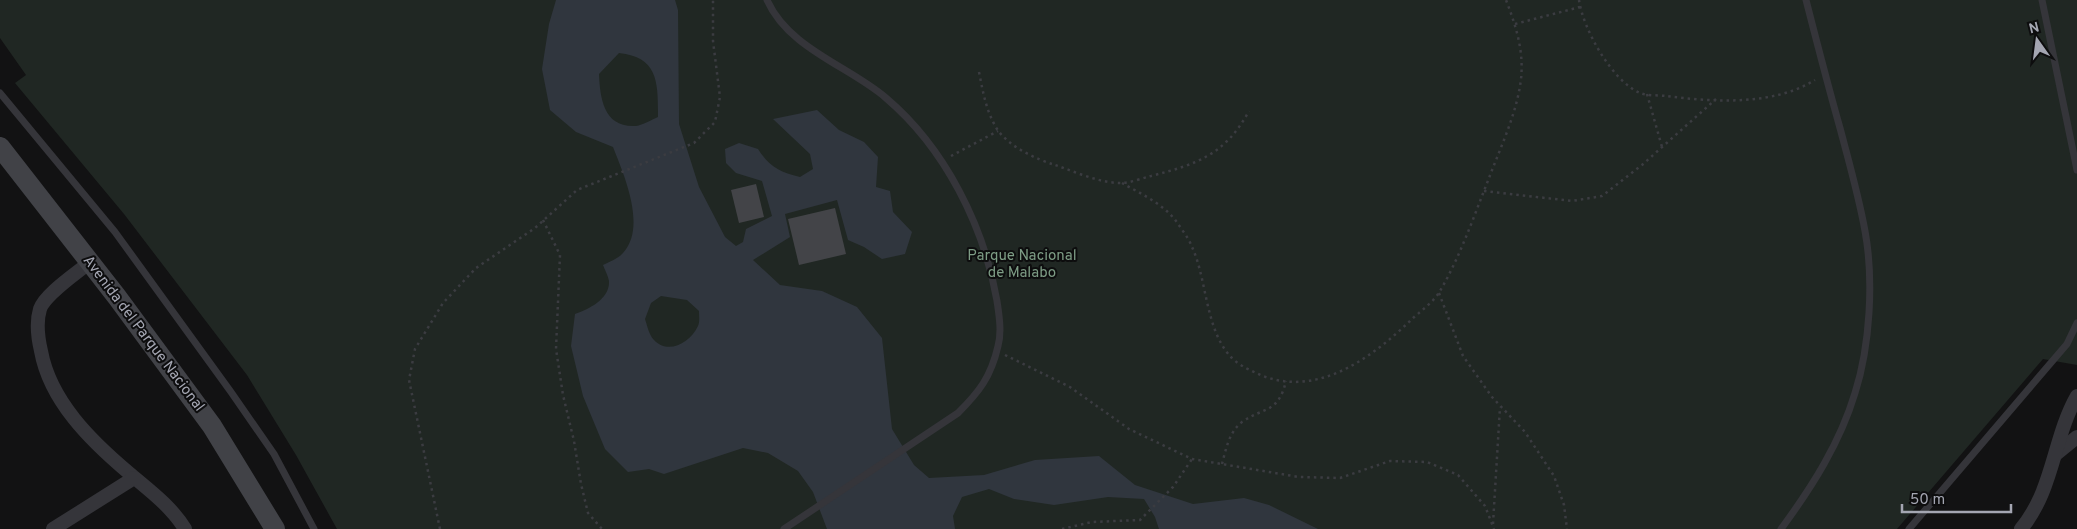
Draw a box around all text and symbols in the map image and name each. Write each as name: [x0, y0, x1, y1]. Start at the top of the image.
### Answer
north arrow: [2012, 15, 2062, 65]
text: N: [2027, 19, 2041, 38]
park label: Parque Nacional de Malabo: [967, 247, 1077, 283]
street label: Avenida del Parque Nacional: [78, 252, 208, 416]
scale bar: [1902, 482, 2011, 514]
text: 50 m: [1910, 491, 1945, 510]

